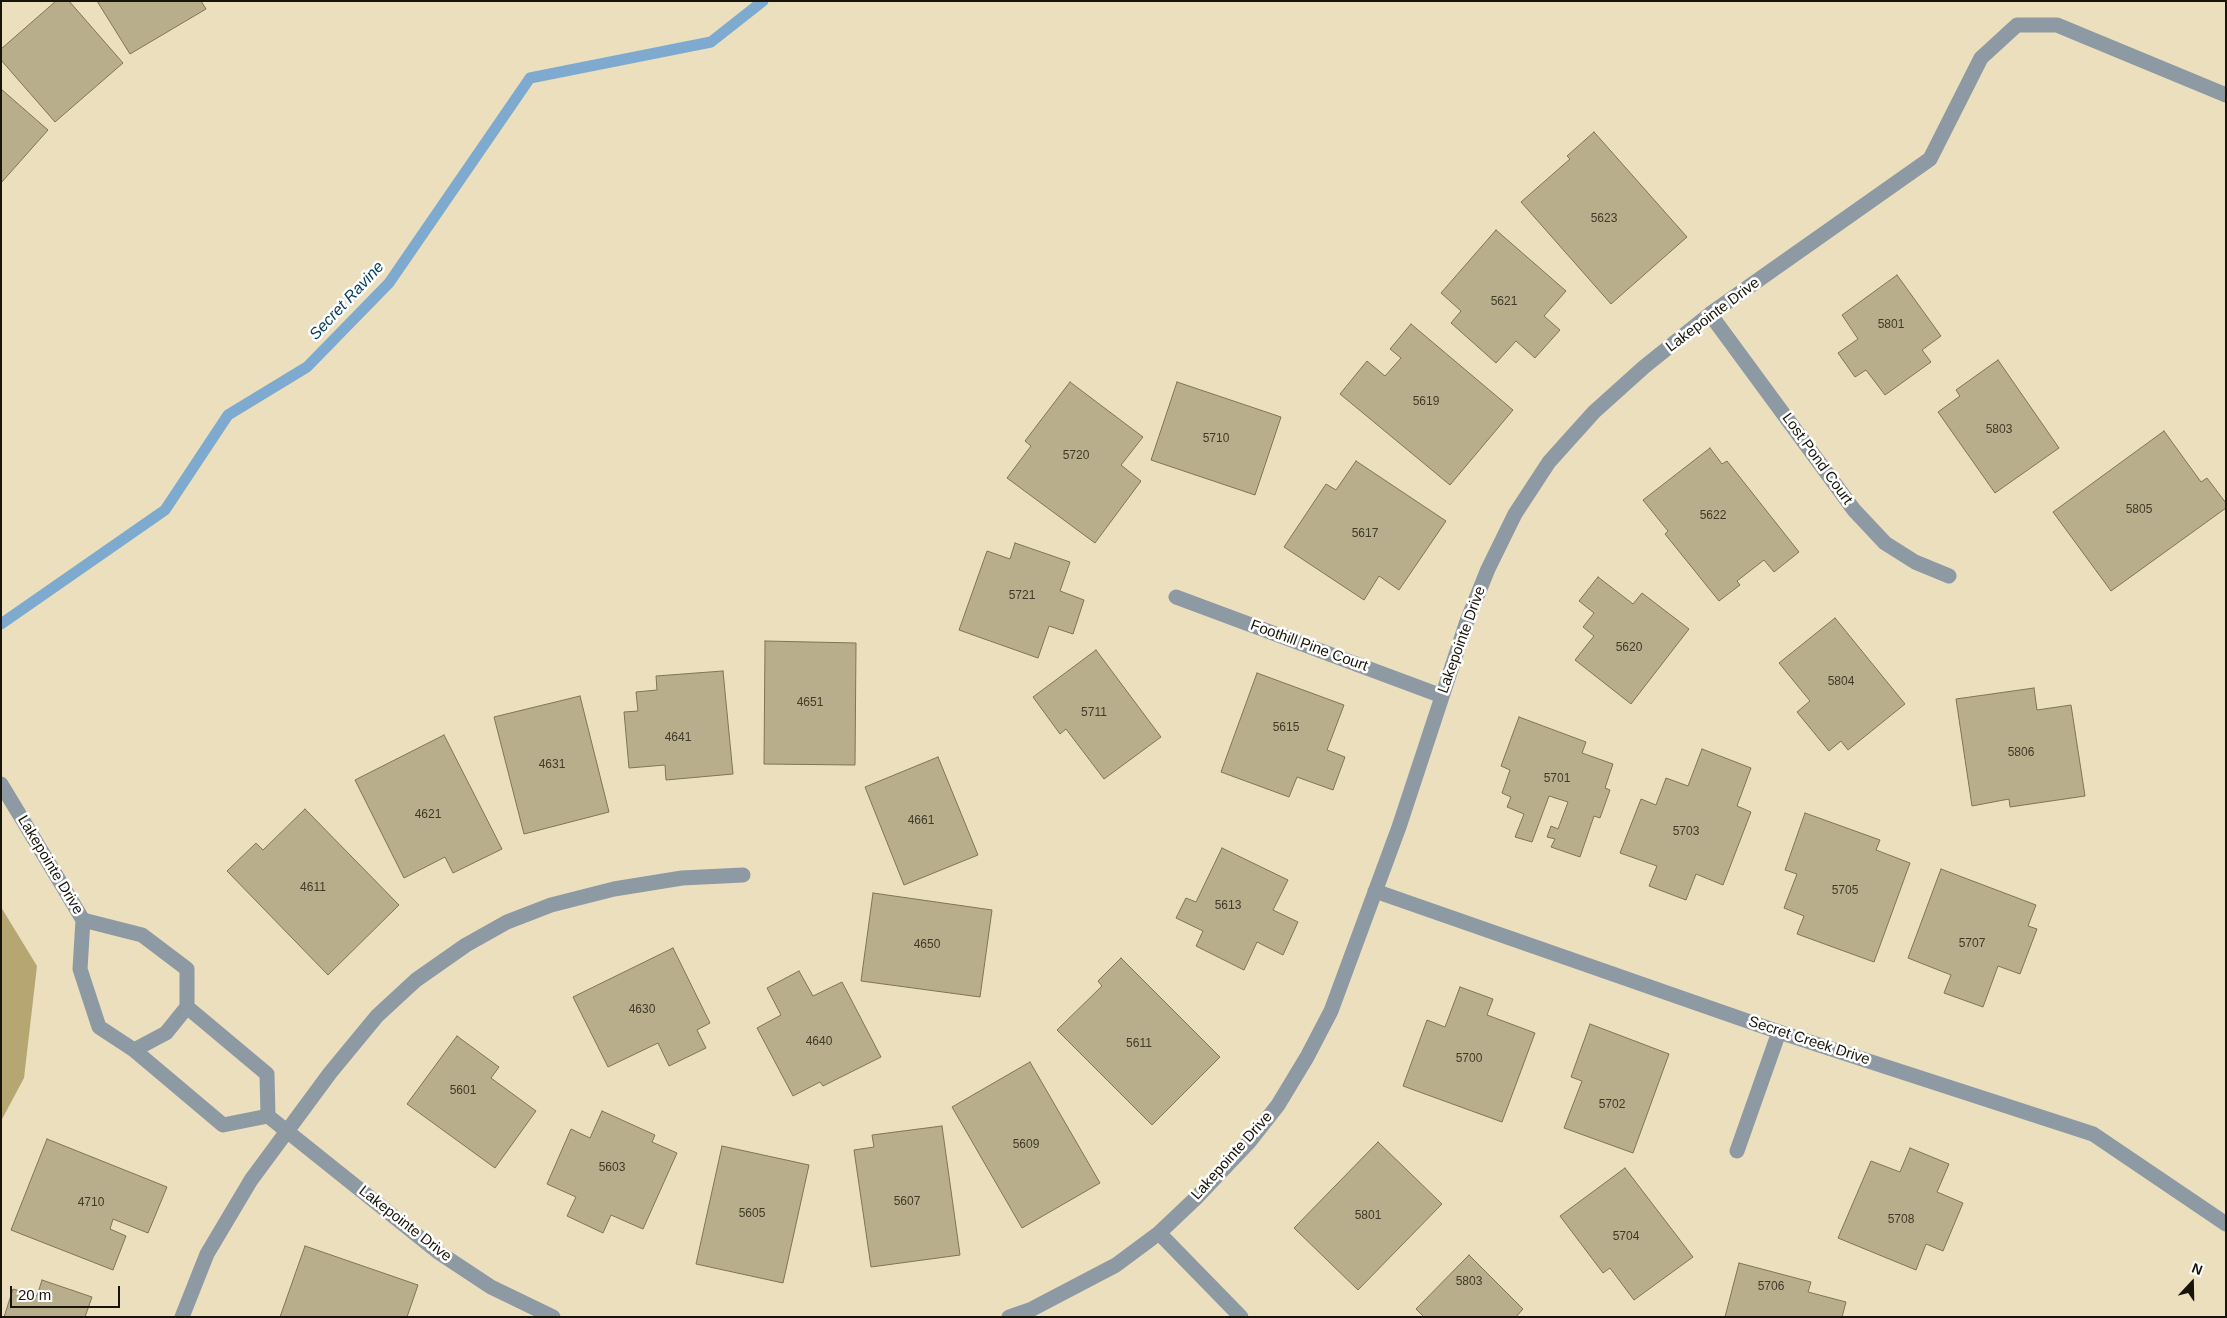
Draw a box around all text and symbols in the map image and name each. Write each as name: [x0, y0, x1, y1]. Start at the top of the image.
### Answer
house number: 5623: [1591, 212, 1617, 226]
water label: Secret Ravine: [306, 258, 388, 344]
street label: Lakepointe Drive: [1663, 274, 1763, 356]
house number: 5621: [1491, 295, 1517, 309]
house number: 5801: [1878, 318, 1904, 332]
house number: 5619: [1413, 395, 1439, 409]
street label: Lost Pond Court: [1778, 410, 1856, 508]
house number: 5803: [1986, 423, 2012, 437]
house number: 5710: [1203, 432, 1229, 446]
house number: 5720: [1063, 449, 1089, 463]
house number: 5805: [2126, 503, 2152, 517]
house number: 5622: [1700, 509, 1726, 523]
house number: 5617: [1352, 527, 1378, 541]
street label: Lakepointe Drive: [1434, 584, 1490, 696]
house number: 5721: [1009, 589, 1035, 603]
street label: Foothill Pine Court: [1248, 616, 1370, 676]
house number: 5620: [1616, 641, 1642, 655]
house number: 5804: [1828, 675, 1854, 689]
house number: 4651: [797, 696, 823, 710]
house number: 5711: [1081, 706, 1107, 720]
house number: 5615: [1273, 721, 1299, 735]
house number: 4641: [665, 731, 691, 745]
house number: 5806: [2008, 746, 2034, 760]
house number: 4631: [539, 758, 565, 772]
house number: 5701: [1544, 772, 1570, 786]
house number: 4621: [415, 808, 441, 822]
street label: Lakepointe Drive: [13, 812, 87, 918]
house number: 4661: [908, 814, 934, 828]
house number: 5703: [1673, 825, 1699, 839]
house number: 4611: [300, 881, 326, 895]
house number: 5705: [1832, 884, 1858, 898]
house number: 5613: [1215, 899, 1241, 913]
house number: 5707: [1959, 937, 1985, 951]
house number: 4650: [914, 938, 940, 952]
house number: 4630: [629, 1003, 655, 1017]
street label: Secret Creek Drive: [1746, 1013, 1872, 1069]
house number: 4640: [806, 1035, 832, 1049]
house number: 5611: [1126, 1037, 1152, 1051]
house number: 5700: [1456, 1052, 1482, 1066]
house number: 5601: [450, 1084, 476, 1098]
house number: 5702: [1599, 1098, 1625, 1112]
street label: Lakepointe Drive: [1188, 1108, 1276, 1204]
house number: 5609: [1013, 1138, 1039, 1152]
house number: 5603: [599, 1161, 625, 1175]
street label: Lakepointe Drive: [355, 1182, 455, 1266]
house number: 5607: [894, 1195, 920, 1209]
house number: 4710: [78, 1196, 104, 1210]
house number: 5605: [739, 1207, 765, 1221]
house number: 5801: [1355, 1209, 1381, 1223]
house number: 5708: [1888, 1213, 1914, 1227]
house number: 5704: [1613, 1230, 1639, 1244]
north arrow: [2167, 1258, 2217, 1308]
text: N: [2190, 1260, 2205, 1278]
house number: 5803: [1456, 1275, 1482, 1289]
scale bar: [12, 1276, 122, 1308]
house number: 5706: [1758, 1280, 1784, 1294]
text: 20 m: [18, 1286, 51, 1303]

